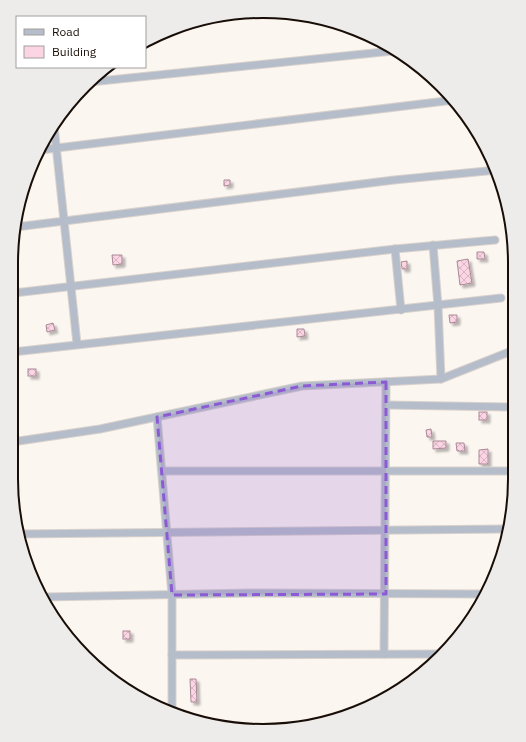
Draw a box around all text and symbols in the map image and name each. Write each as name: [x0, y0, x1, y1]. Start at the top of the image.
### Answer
legend: [16, 16, 146, 68]
text: Road: [52, 24, 80, 39]
text: Building: [52, 44, 97, 59]

